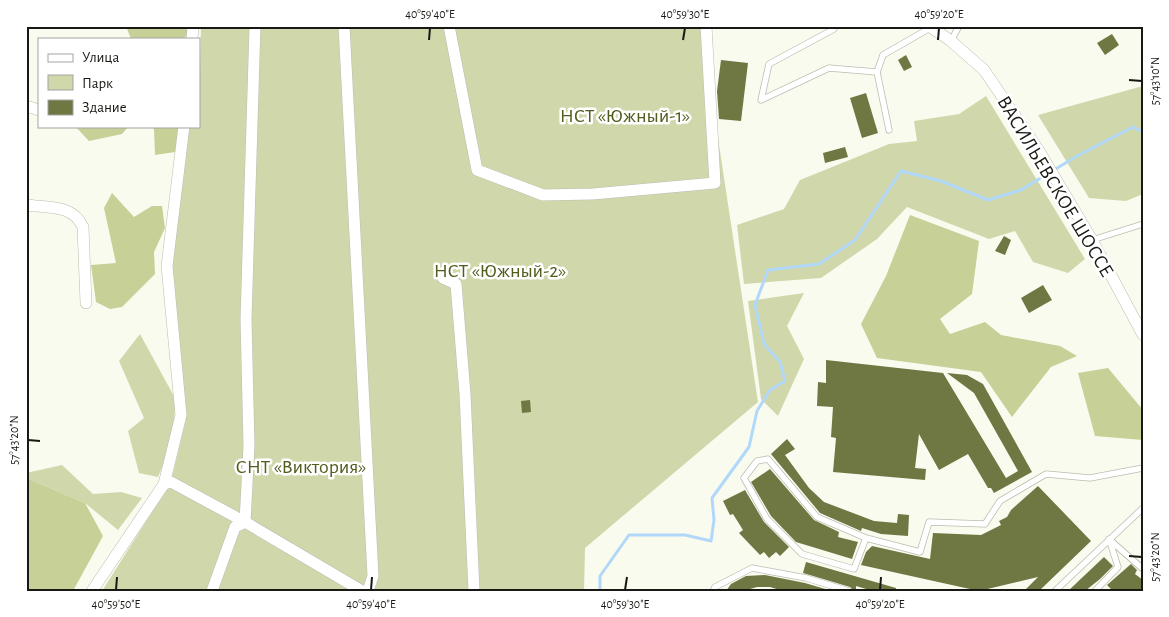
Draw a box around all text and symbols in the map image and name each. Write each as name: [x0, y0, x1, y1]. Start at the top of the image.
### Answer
text: 40°59'40"E: [405, 8, 455, 20]
text: 40°59'30"E: [661, 8, 710, 20]
text: 40°59'20"E: [914, 8, 964, 20]
legend: [38, 38, 200, 128]
text: Улица: [82, 50, 119, 65]
text: 57°43'10"N: [1149, 57, 1161, 105]
text: Парк: [82, 76, 113, 91]
street label: ВАСИЛЬЕВСКОЕ ШОССЕ: [993, 93, 1117, 280]
text: Здание: [82, 100, 127, 115]
park label: НСТ «Южный-1»: [560, 106, 690, 126]
park label: НСТ «Южный-2»: [434, 261, 566, 281]
text: 57°43'20"N: [8, 415, 20, 465]
park label: СНТ «Виктория»: [236, 457, 366, 477]
text: 57°43'20"N: [1149, 532, 1161, 582]
text: 40°59'50"E: [92, 598, 141, 610]
text: 40°59'40"E: [346, 598, 396, 610]
text: 40°59'30"E: [601, 598, 650, 610]
text: 40°59'20"E: [855, 598, 905, 610]

